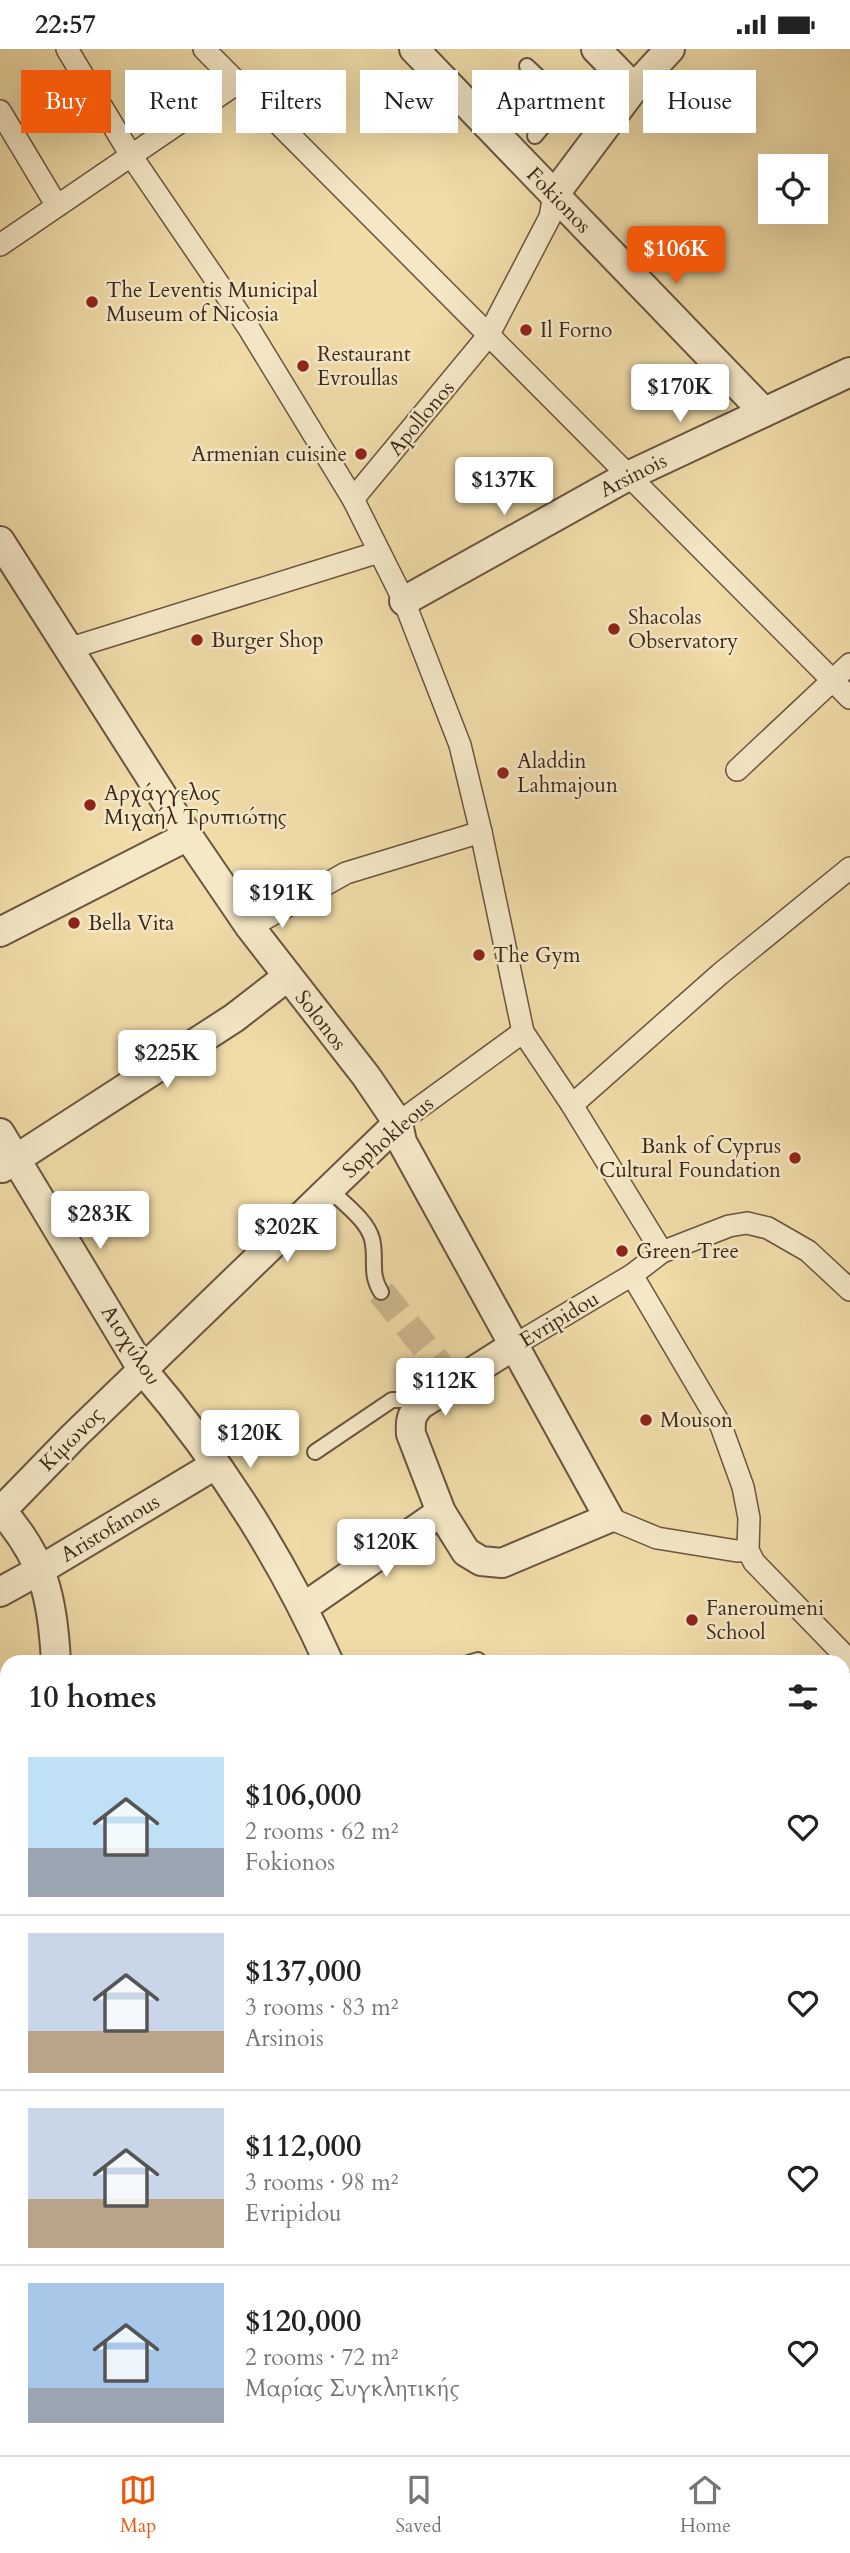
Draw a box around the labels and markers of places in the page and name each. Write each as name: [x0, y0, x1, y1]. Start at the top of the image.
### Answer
pin: $106K: [627, 226, 725, 286]
place label: The Leventis Municipal Museum of Nicosia: [106, 276, 318, 329]
marker: The Leventis Municipal Museum of Nicosia: [84, 294, 100, 310]
place label: Il Forno: [540, 316, 612, 345]
marker: Il Forno: [518, 322, 534, 338]
place label: Restaurant Evroullas: [317, 340, 411, 393]
marker: Restaurant Evroullas: [295, 358, 311, 374]
pin: $170K: [631, 365, 729, 424]
place label: Armenian cuisine: [191, 440, 347, 469]
marker: Armenian cuisine: [353, 446, 369, 462]
pin: $137K: [455, 457, 553, 517]
place label: Shacolas Observatory: [628, 603, 738, 656]
marker: Shacolas Observatory: [606, 621, 622, 637]
place label: Burger Shop: [211, 626, 324, 655]
marker: Burger Shop: [189, 632, 205, 648]
place label: Aladdin Lahmajoun: [517, 747, 618, 800]
marker: Aladdin Lahmajoun: [495, 765, 511, 781]
place label: Αρχάγγελος Μιχαήλ Τρυπιώτης: [104, 779, 287, 832]
marker: Αρχάγγελος Μιχαήλ Τρυπιώτης: [82, 797, 98, 813]
pin: $191K: [233, 871, 331, 930]
place label: Bella Vita: [88, 909, 174, 938]
marker: Bella Vita: [66, 915, 82, 931]
place label: The Gym: [493, 941, 581, 970]
marker: The Gym: [471, 947, 487, 963]
pin: $225K: [118, 1031, 216, 1090]
place label: Bank of Cyprus Cultural Foundation: [599, 1132, 781, 1185]
marker: Bank of Cyprus Cultural Foundation: [787, 1150, 803, 1166]
pin: $283K: [51, 1191, 149, 1251]
pin: $202K: [238, 1205, 336, 1264]
place label: Green Tree: [636, 1237, 739, 1266]
marker: Green Tree: [614, 1243, 630, 1259]
pin: $112K: [396, 1359, 494, 1418]
place label: Mouson: [660, 1406, 733, 1435]
pin: $120K: [201, 1411, 299, 1470]
marker: Mouson: [638, 1412, 654, 1428]
pin: $120K: [337, 1519, 435, 1579]
place label: Faneroumeni School: [706, 1594, 824, 1647]
marker: Faneroumeni School: [684, 1612, 700, 1628]

